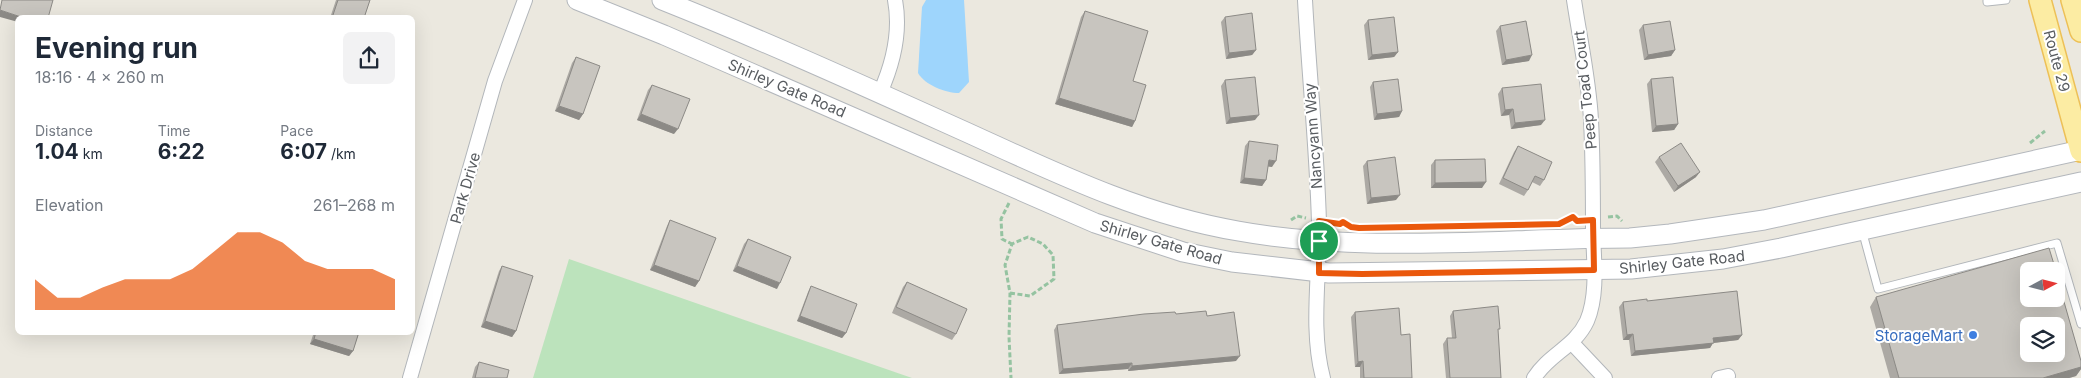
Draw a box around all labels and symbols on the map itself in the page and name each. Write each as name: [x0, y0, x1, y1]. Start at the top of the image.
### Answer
street label: Route 29: [2040, 28, 2074, 94]
street label: Peep Toad Court: [1569, 30, 1601, 150]
street label: Shirley Gate Road: [725, 55, 849, 121]
street label: Nancyann Way: [1300, 82, 1326, 190]
street label: Park Drive: [446, 150, 484, 226]
street label: Shirley Gate Road: [1098, 215, 1224, 269]
pin: [1298, 220, 1340, 262]
street label: Shirley Gate Road: [1618, 246, 1746, 278]
north arrow: [2020, 262, 2065, 308]
place label: StorageMart: [1875, 326, 1963, 345]
marker: StorageMart: [1967, 329, 1979, 341]

